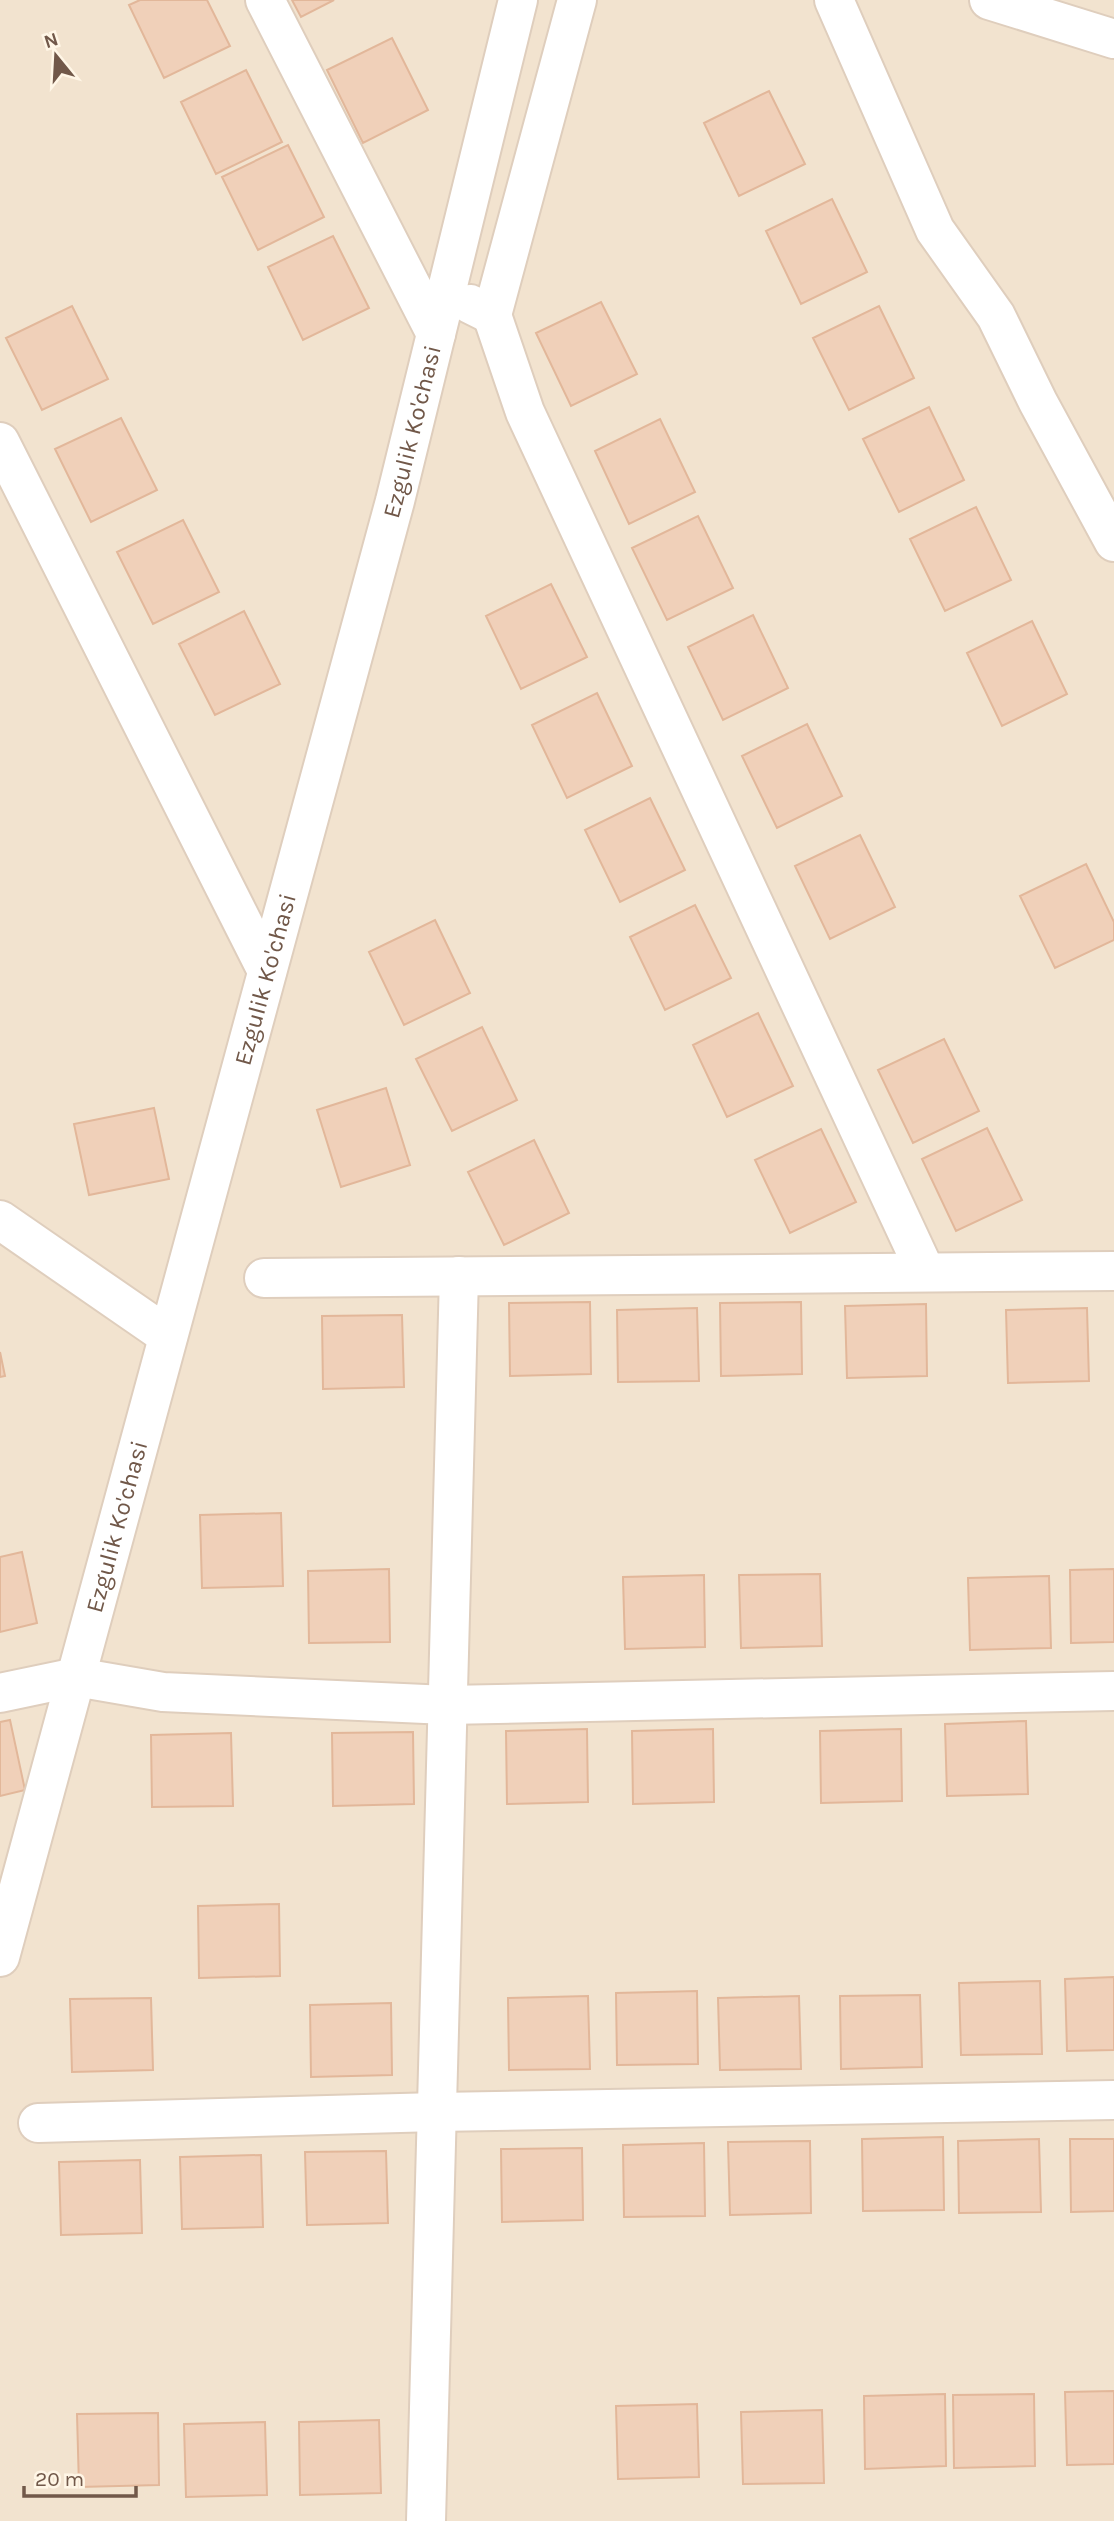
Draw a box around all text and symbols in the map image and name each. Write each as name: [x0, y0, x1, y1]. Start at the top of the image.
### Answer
north arrow: [21, 21, 91, 91]
text: N: [41, 28, 61, 53]
street label: Ezgulik Ko'chasi: [377, 342, 447, 521]
street label: Ezgulik Ko'chasi: [229, 890, 302, 1068]
street label: Ezgulik Ko'chasi: [80, 1437, 153, 1616]
scale bar: [24, 2454, 136, 2498]
text: 20 m: [35, 2467, 84, 2491]

